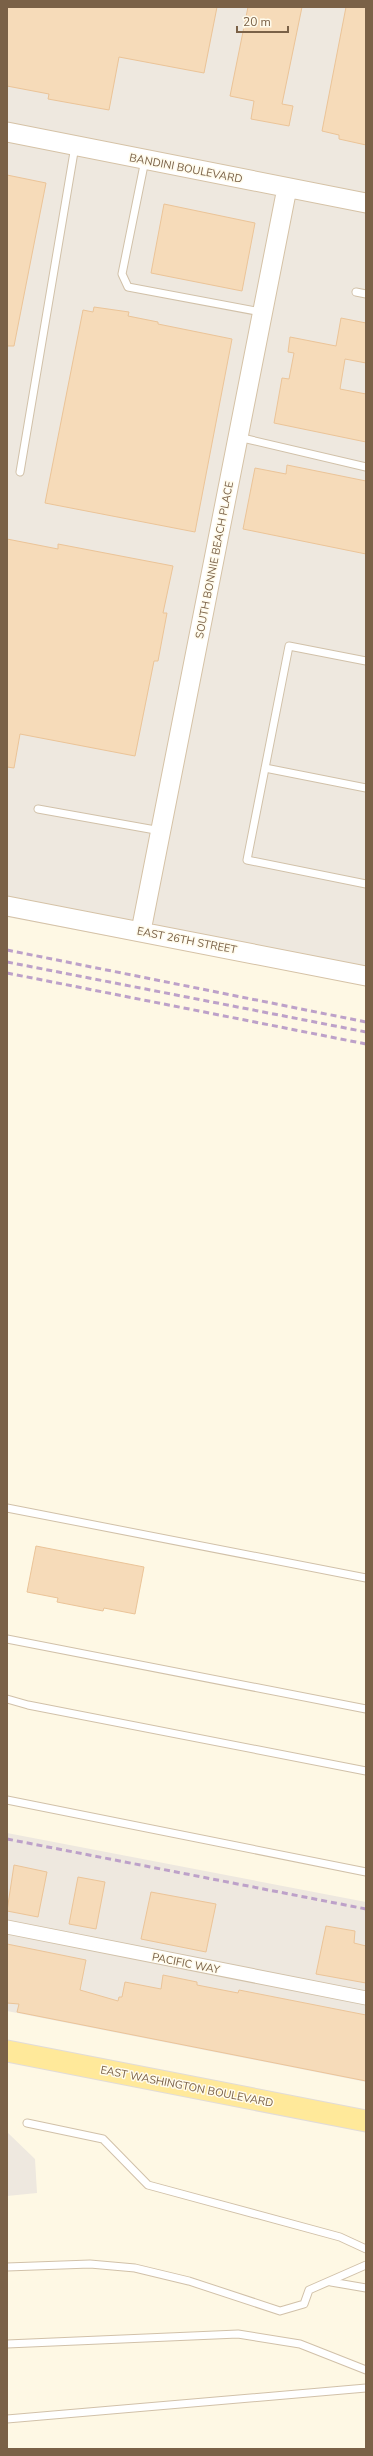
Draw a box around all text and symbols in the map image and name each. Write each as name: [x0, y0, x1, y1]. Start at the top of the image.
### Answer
scale bar: [237, 8, 288, 34]
text: 20 m: [243, 14, 271, 30]
street label: BANDINI BOULEVARD: [128, 150, 244, 187]
street label: SOUTH BONNIE BEACH PLACE: [192, 480, 237, 640]
street label: EAST 26TH STREET: [136, 923, 238, 958]
street label: PACIFIC WAY: [151, 1950, 221, 1977]
street label: EAST WASHINGTON BOULEVARD: [99, 2062, 275, 2111]

